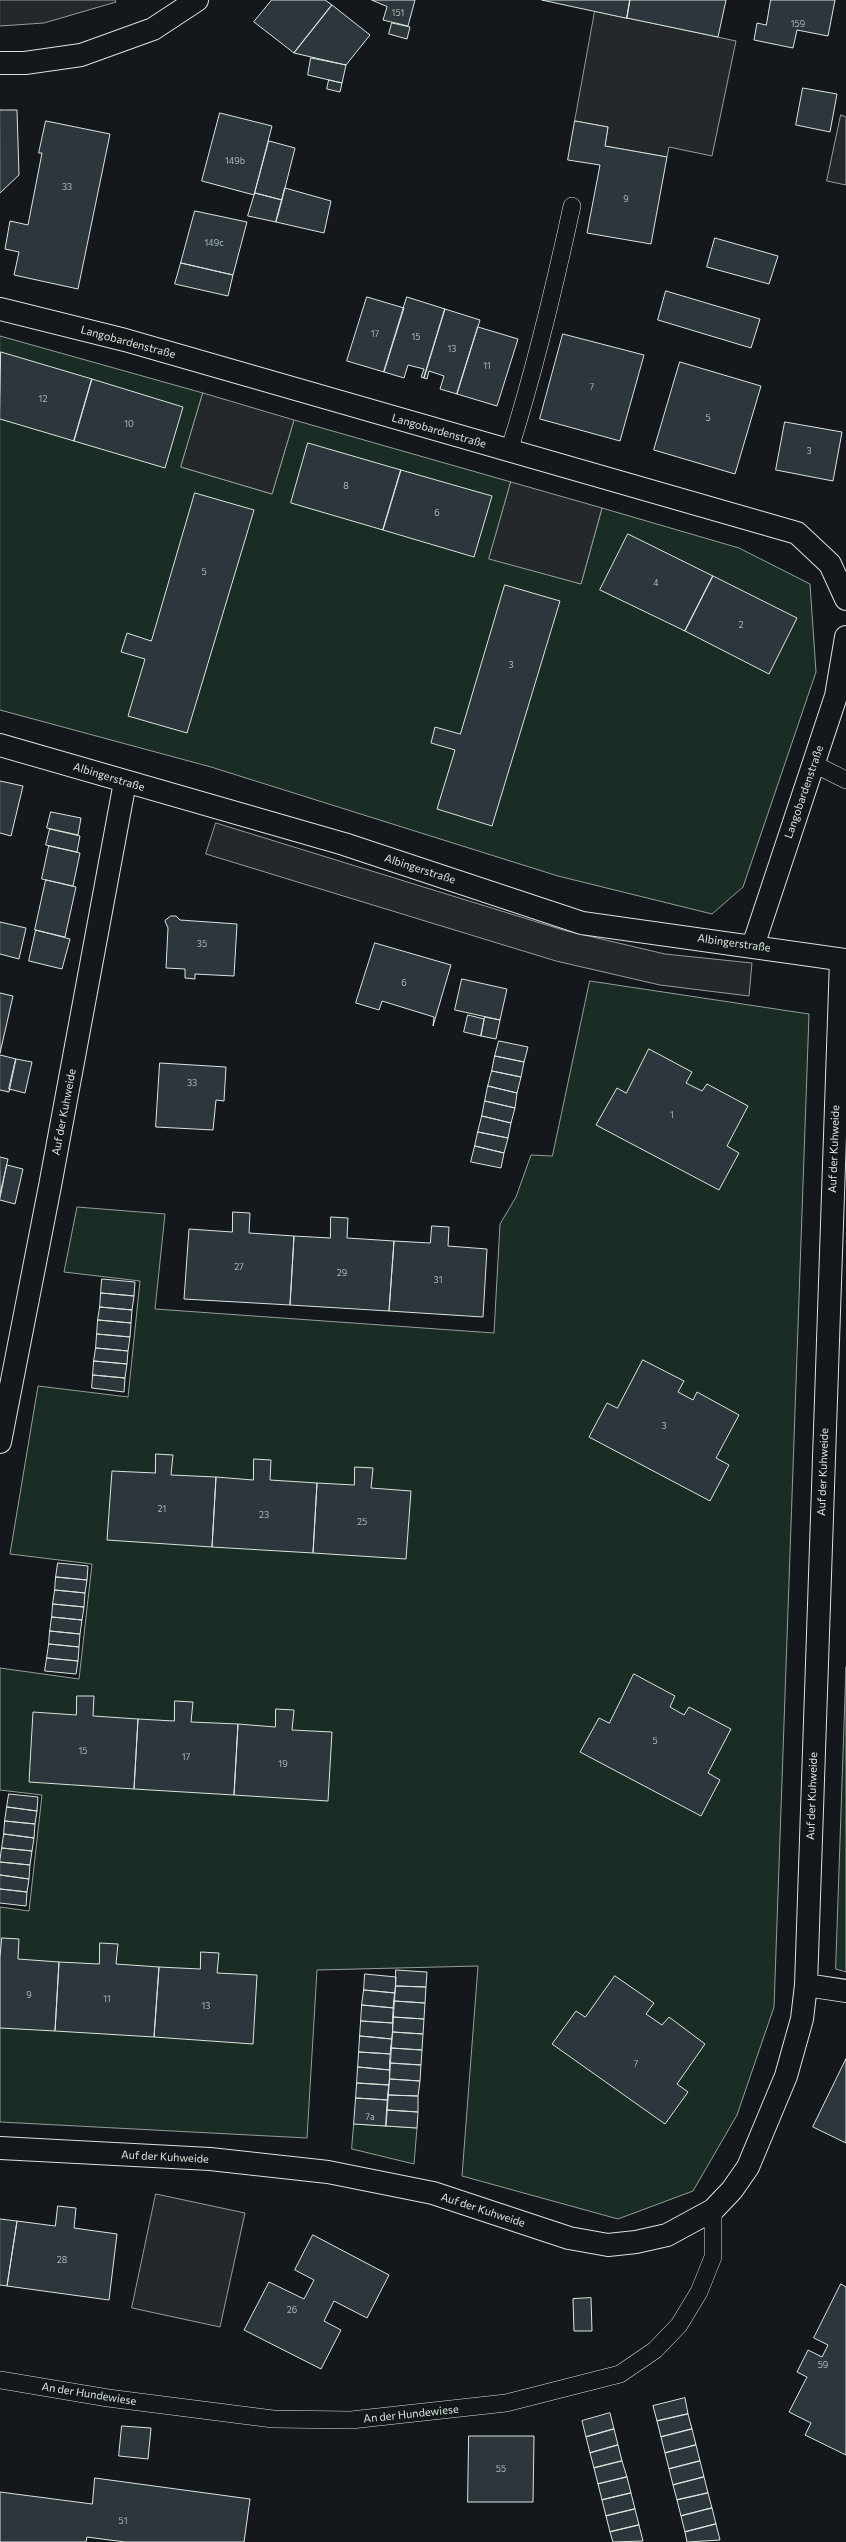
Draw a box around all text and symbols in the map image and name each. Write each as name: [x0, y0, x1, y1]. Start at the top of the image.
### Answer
house number: 151: [392, 8, 404, 18]
house number: 159: [791, 19, 805, 29]
house number: 149b: [225, 156, 245, 166]
house number: 33: [62, 182, 72, 192]
house number: 9: [623, 194, 629, 204]
house number: 149c: [204, 238, 224, 248]
street label: Langobardenstraße: [79, 323, 177, 361]
house number: 17: [371, 329, 379, 339]
house number: 15: [411, 332, 421, 342]
house number: 13: [448, 344, 456, 354]
house number: 11: [483, 361, 491, 371]
house number: 7: [590, 382, 594, 392]
house number: 12: [39, 394, 47, 404]
street label: Langobardenstraße: [390, 411, 488, 451]
house number: 5: [705, 413, 711, 423]
house number: 10: [124, 419, 134, 429]
house number: 3: [806, 446, 812, 456]
house number: 8: [343, 481, 349, 491]
house number: 6: [434, 508, 440, 518]
house number: 5: [201, 567, 207, 577]
house number: 4: [653, 578, 659, 588]
house number: 2: [739, 620, 743, 630]
house number: 3: [508, 660, 514, 670]
street label: Langobardenstraße: [782, 744, 826, 840]
street label: Albingerstraße: [72, 760, 146, 794]
street label: Albingerstraße: [383, 851, 457, 887]
street label: Albingerstraße: [697, 931, 771, 955]
house number: 35: [197, 939, 207, 949]
house number: 6: [401, 978, 407, 988]
street label: Auf der Kuhweide: [49, 1068, 79, 1156]
house number: 33: [187, 1078, 197, 1088]
street label: Auf der Kuhweide: [826, 1105, 842, 1193]
house number: 1: [670, 1110, 674, 1120]
house number: 27: [234, 1262, 244, 1272]
house number: 29: [337, 1268, 347, 1278]
house number: 31: [434, 1275, 442, 1285]
house number: 3: [661, 1421, 667, 1431]
street label: Auf der Kuhweide: [815, 1428, 831, 1516]
house number: 21: [158, 1504, 166, 1514]
house number: 23: [259, 1510, 269, 1520]
house number: 25: [357, 1517, 367, 1527]
house number: 5: [652, 1736, 658, 1746]
house number: 15: [78, 1746, 88, 1756]
house number: 17: [182, 1752, 190, 1762]
street label: Auf der Kuhweide: [804, 1752, 820, 1840]
house number: 19: [278, 1759, 288, 1769]
house number: 9: [26, 1990, 32, 2000]
house number: 11: [103, 1994, 111, 2004]
house number: 13: [202, 2001, 210, 2011]
house number: 7: [634, 2059, 638, 2069]
house number: 7a: [365, 2112, 375, 2122]
street label: Auf der Kuhweide: [121, 2148, 209, 2166]
street label: Auf der Kuhweide: [439, 2190, 527, 2230]
house number: 28: [57, 2255, 67, 2265]
house number: 26: [287, 2305, 297, 2315]
house number: 59: [818, 2360, 828, 2370]
street label: An der Hundewiese: [41, 2380, 137, 2408]
street label: An der Hundewiese: [363, 2402, 459, 2426]
house number: 55: [496, 2464, 506, 2474]
house number: 51: [118, 2516, 128, 2526]

